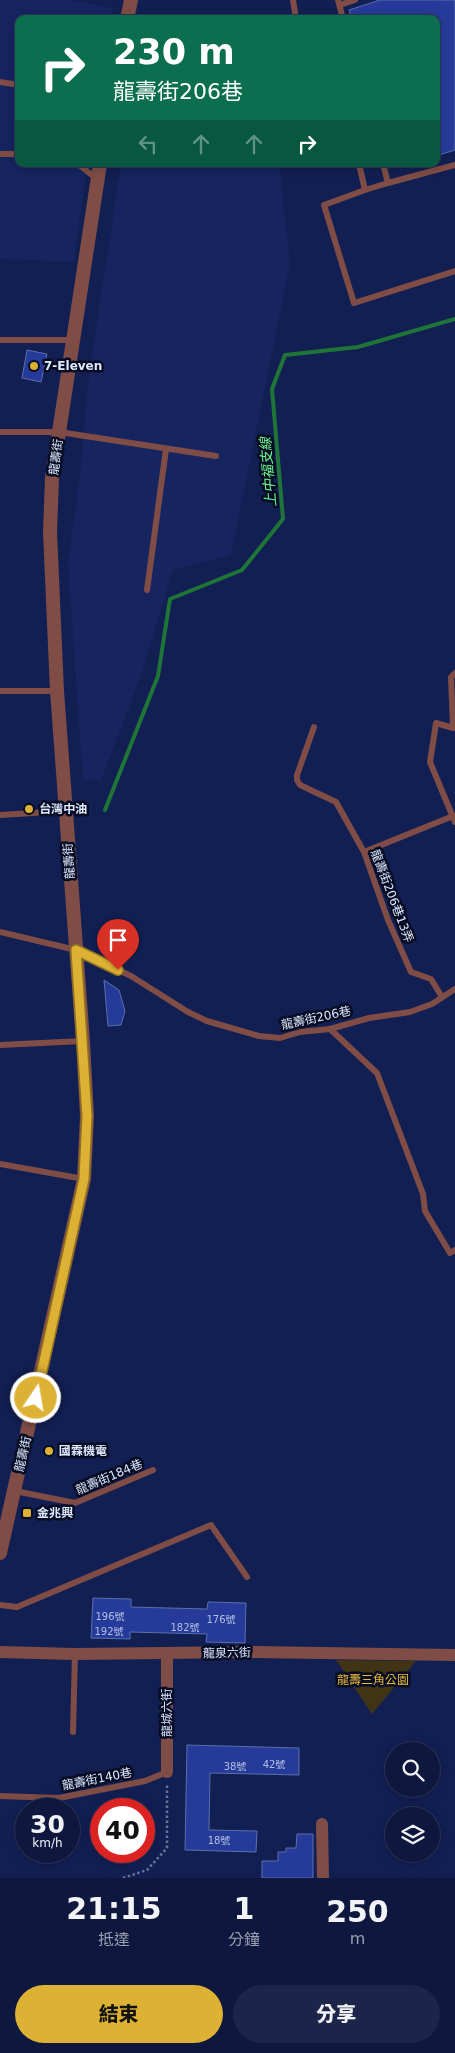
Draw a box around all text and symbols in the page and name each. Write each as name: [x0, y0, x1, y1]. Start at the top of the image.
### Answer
text: 230 m: [113, 32, 235, 72]
icon: right: [30, 35, 95, 100]
text: 龍壽街206巷: [113, 79, 243, 104]
icon: left: [134, 130, 162, 158]
icon: ahead: [187, 130, 215, 158]
icon: ahead: [240, 130, 268, 158]
icon: right: [293, 130, 321, 158]
place label: 7-Eleven: [44, 359, 102, 373]
marker: 7-Eleven: [28, 360, 40, 372]
water label: 上中福支線: [257, 434, 279, 508]
street label: 龍壽街: [47, 438, 65, 476]
place label: 台灣中油: [39, 802, 87, 816]
marker: 台灣中油: [23, 803, 35, 815]
street label: 龍壽街: [61, 843, 77, 879]
street label: 龍壽街206巷13弄: [368, 848, 416, 944]
pin: [97, 919, 139, 970]
icon: arrive: [104, 926, 132, 954]
street label: 龍壽街206巷: [280, 1004, 352, 1032]
position arrow: [9, 1371, 61, 1423]
street label: 龍壽街: [12, 1435, 34, 1473]
place label: 國霖機電: [59, 1444, 107, 1458]
marker: 國霖機電: [43, 1445, 55, 1457]
street label: 龍壽街184巷: [74, 1457, 144, 1497]
place label: 金兆興: [37, 1506, 73, 1520]
marker: 金兆興: [21, 1507, 33, 1519]
house number: 196號: [95, 1611, 125, 1622]
house number: 176號: [206, 1614, 236, 1625]
house number: 182號: [170, 1622, 200, 1633]
house number: 192號: [94, 1626, 124, 1637]
street label: 龍泉六街: [203, 1646, 251, 1660]
park label: 龍壽三角公園: [337, 1673, 409, 1687]
street label: 龍城六街: [160, 1689, 174, 1737]
map controls: [385, 1742, 440, 1862]
button: search: [385, 1742, 440, 1797]
house number: 42號: [263, 1759, 285, 1770]
house number: 38號: [224, 1761, 246, 1772]
street label: 龍壽街140巷: [61, 1765, 133, 1793]
speed limit sign: 40: [90, 1798, 155, 1863]
button: layers: [385, 1807, 440, 1862]
text: 30: [30, 1810, 65, 1839]
house number: 18號: [208, 1835, 230, 1846]
text: km/h: [32, 1836, 63, 1850]
text: 21:15: [66, 1891, 162, 1926]
text: 1: [233, 1891, 254, 1926]
text: 250: [326, 1894, 389, 1929]
text: m: [350, 1929, 365, 1948]
text: 抵達: [98, 1930, 130, 1949]
text: 分鐘: [228, 1930, 260, 1949]
button: 結束: [15, 1985, 223, 2043]
button: 分享: [233, 1985, 440, 2043]

